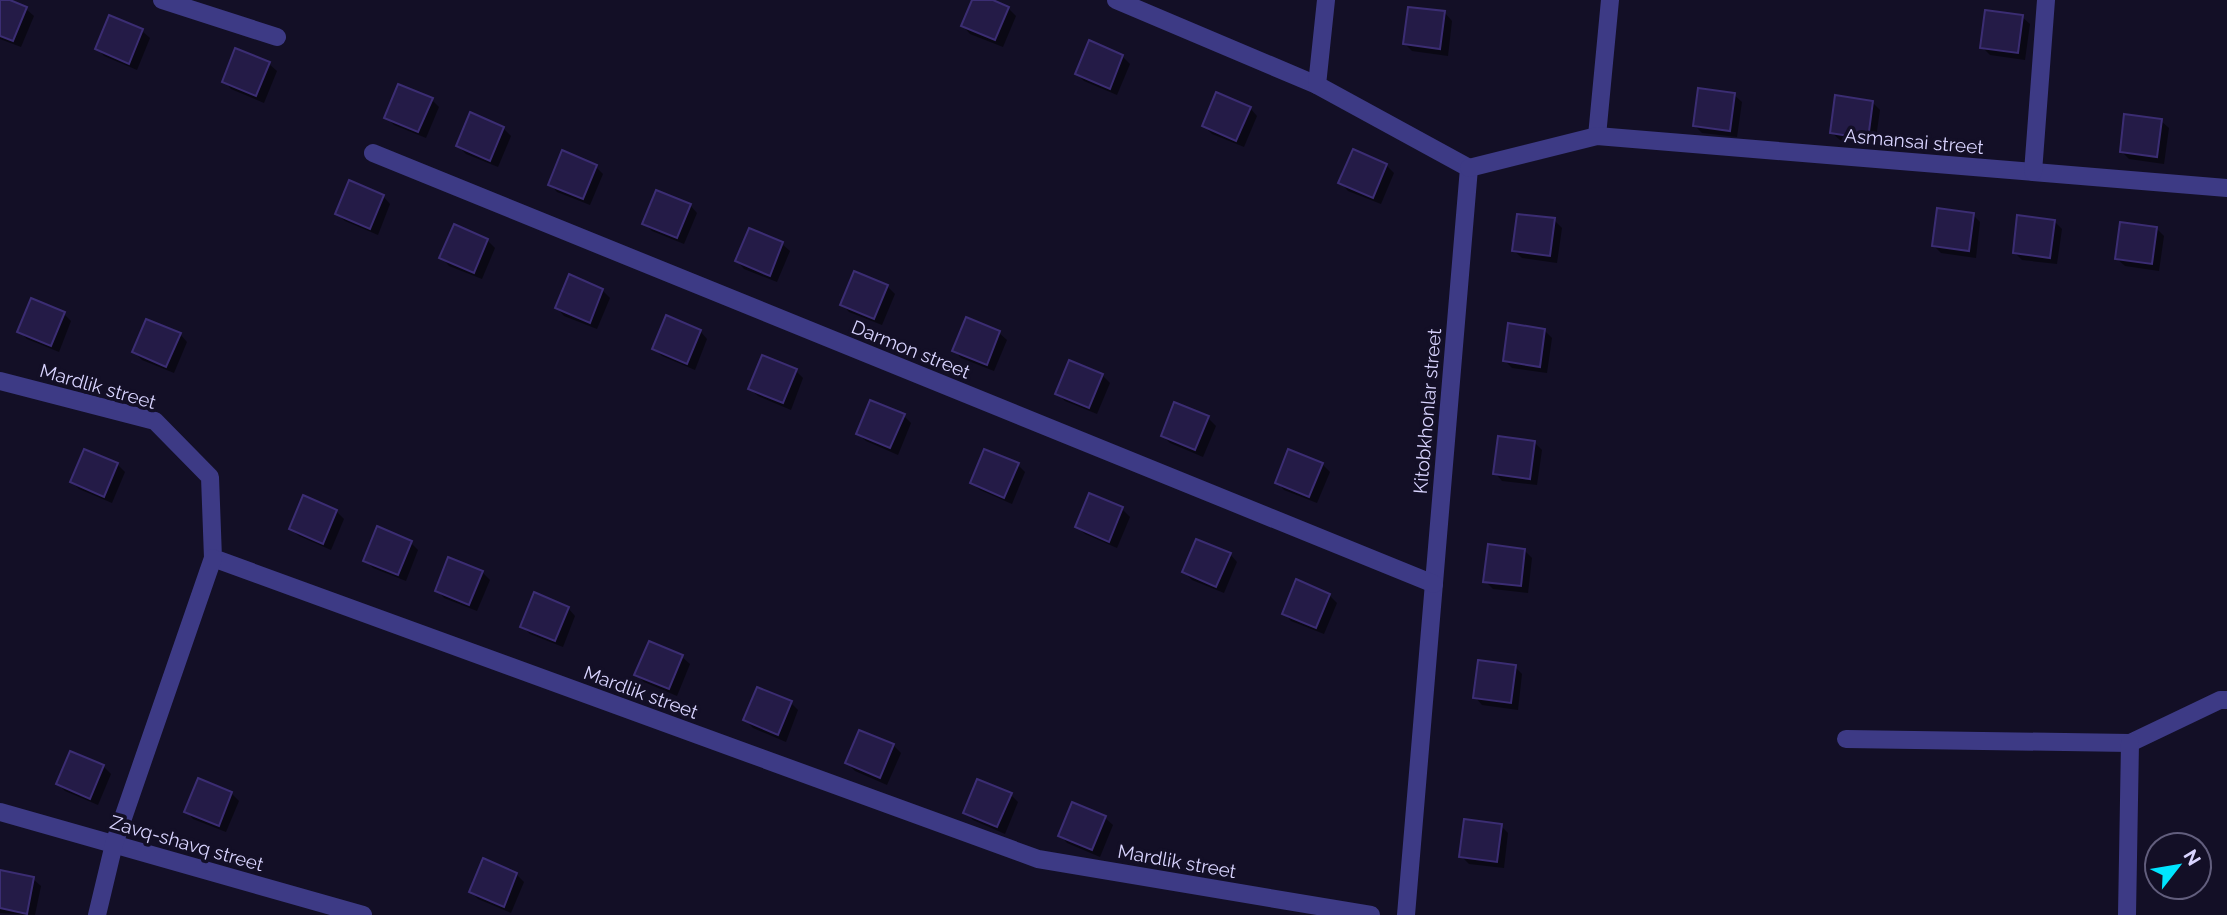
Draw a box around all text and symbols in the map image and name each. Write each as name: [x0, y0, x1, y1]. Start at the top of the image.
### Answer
street label: Asmansai street: [1843, 124, 1985, 158]
street label: Darmon street: [849, 315, 974, 383]
street label: Kitobkhonlar street: [1409, 327, 1445, 495]
street label: Mardlik street: [37, 359, 159, 413]
street label: Mardlik street: [581, 661, 702, 723]
street label: Zavq-shavq street: [108, 811, 267, 876]
north arrow: [2143, 831, 2213, 901]
street label: Mardlik street: [1116, 840, 1239, 882]
text: N: [2179, 845, 2206, 869]

